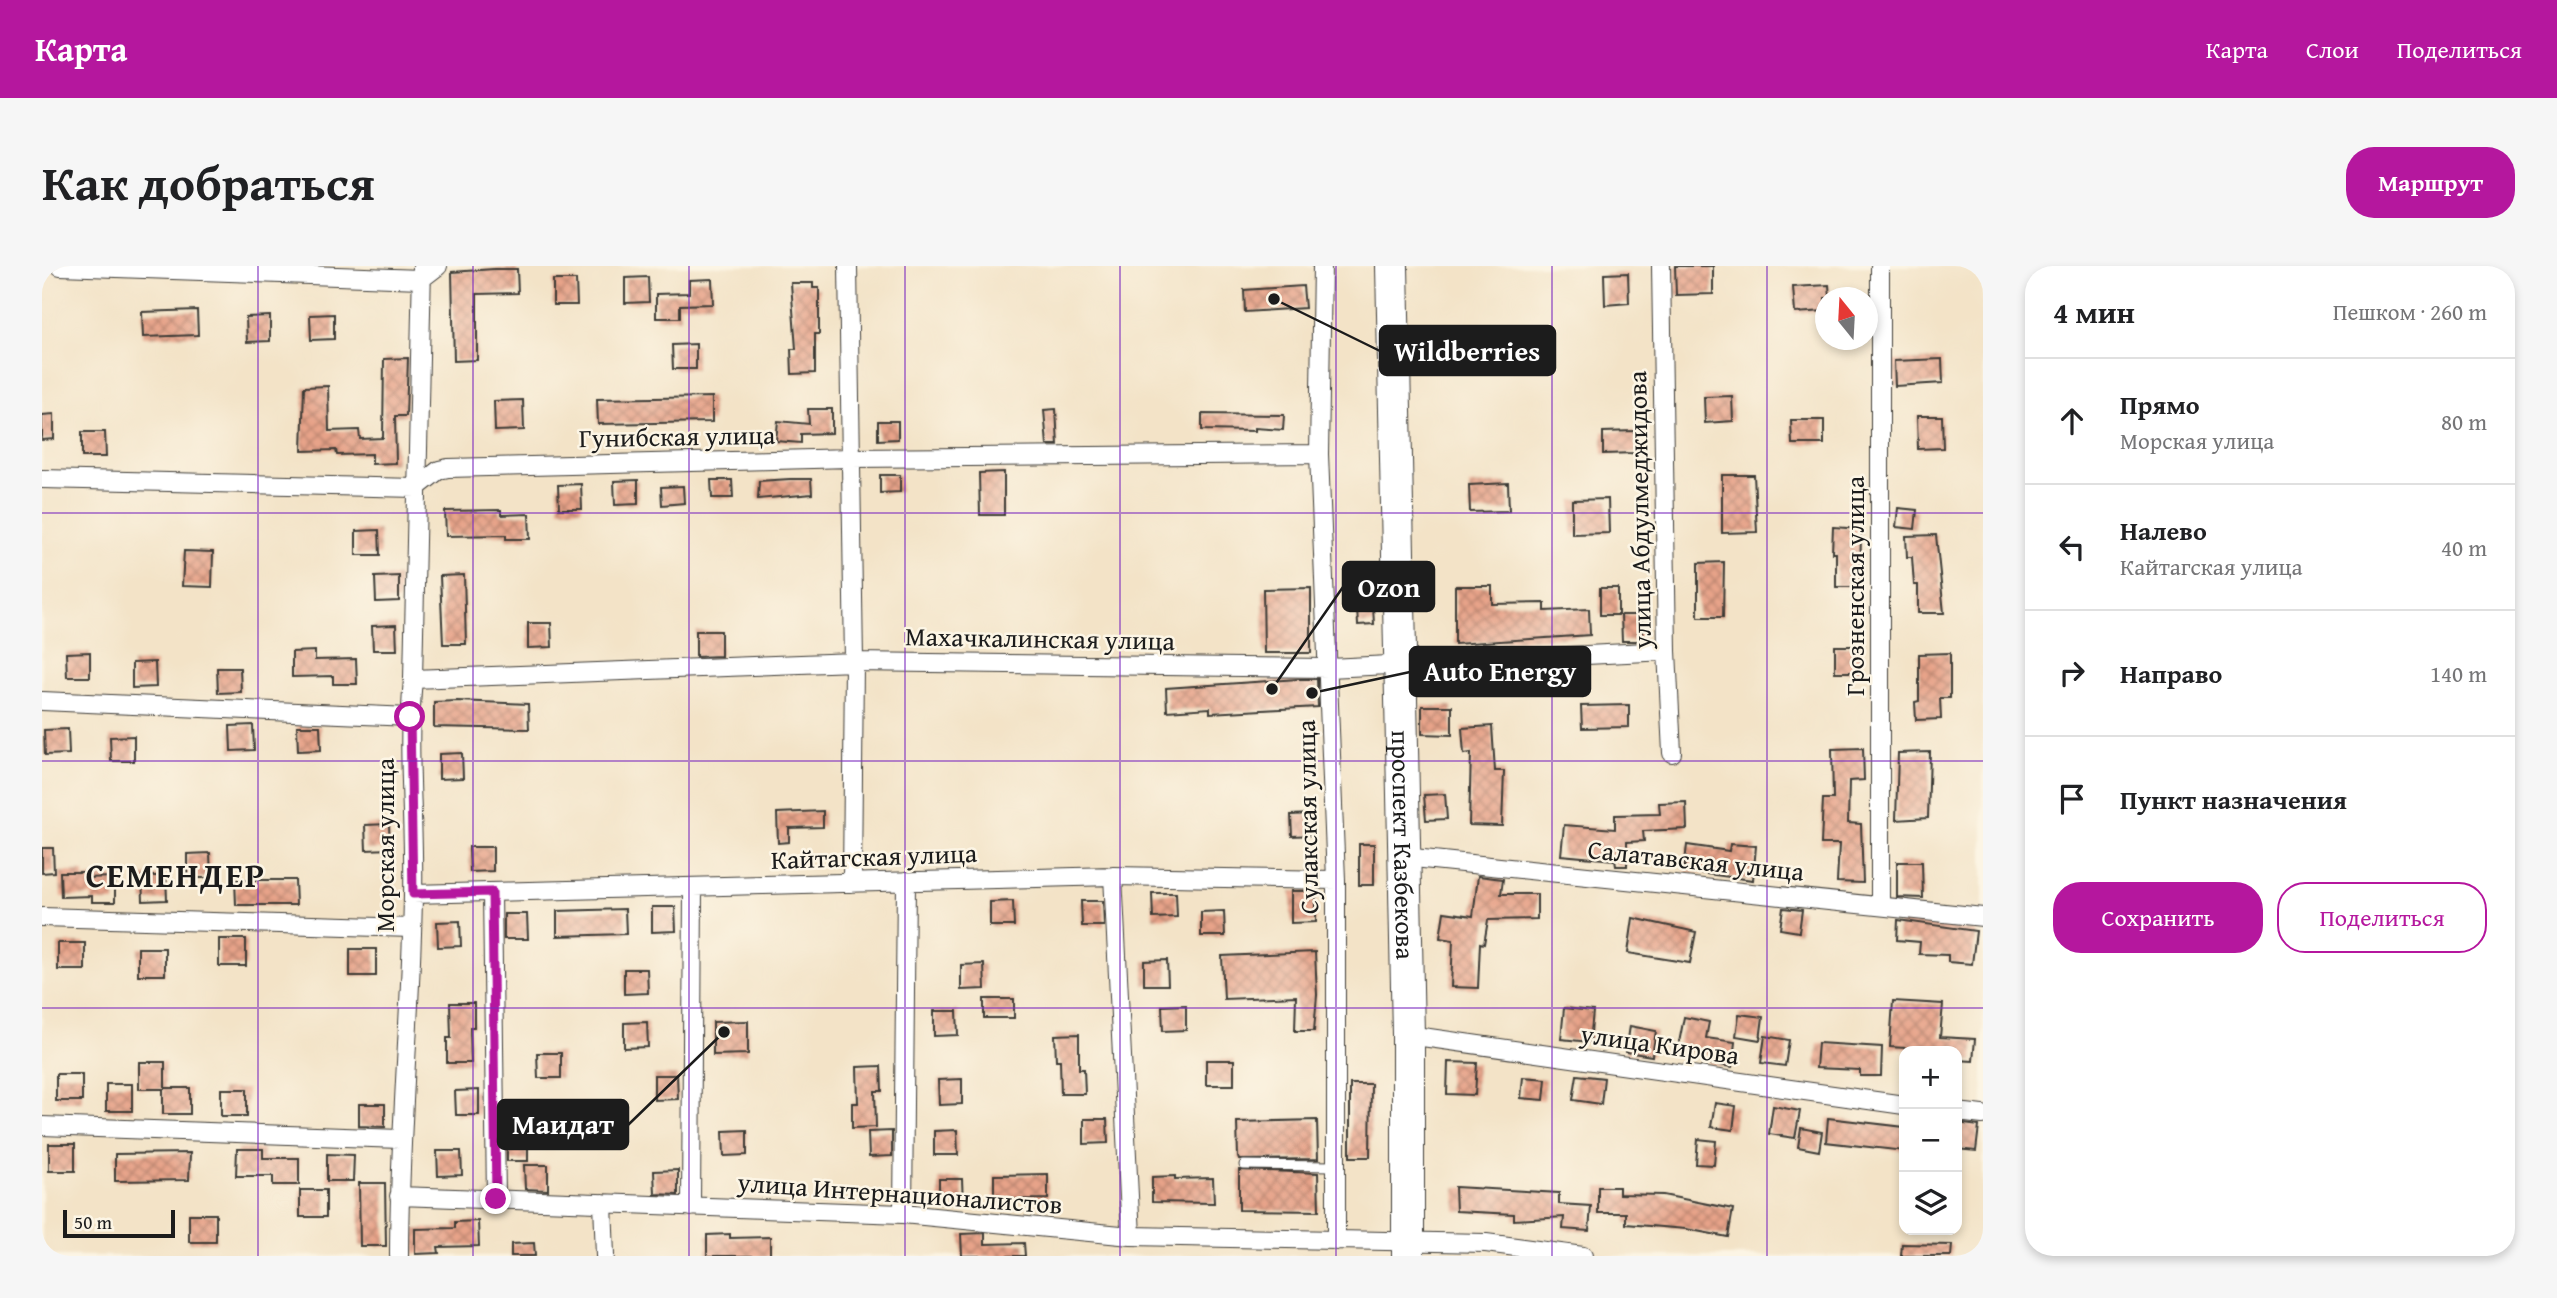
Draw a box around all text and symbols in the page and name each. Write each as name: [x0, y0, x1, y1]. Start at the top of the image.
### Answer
text: Карта: [35, 25, 127, 73]
text: Карта: [2206, 32, 2268, 67]
text: Слои: [2306, 32, 2359, 67]
text: Поделиться: [2397, 32, 2522, 67]
text: Как добраться: [42, 146, 375, 218]
button: Маршрут: [2346, 147, 2515, 218]
north arrow: [1815, 287, 1878, 350]
text: 4 мин: [2053, 290, 2135, 334]
text: Пешком · 260 m: [2333, 295, 2487, 328]
callout: Wildberries: [1380, 326, 1555, 375]
text: Wildberries: [1394, 330, 1540, 371]
street label: улица Абдулмеджидова: [1617, 370, 1661, 651]
text: Прямо: [2120, 385, 2200, 424]
icon: ahead: [2053, 402, 2091, 440]
text: 80 m: [2441, 405, 2487, 438]
street label: Гунибская улица: [579, 415, 776, 457]
text: Морская улица: [2120, 424, 2274, 457]
street label: Грозненская улица: [1835, 475, 1874, 696]
text: Налево: [2120, 511, 2207, 550]
icon: left: [2053, 528, 2091, 566]
text: 40 m: [2441, 531, 2487, 564]
text: Кайтагская улица: [2120, 550, 2303, 583]
callout: Ozon: [1343, 562, 1434, 611]
text: Ozon: [1358, 566, 1421, 607]
street label: Махачкалинская улица: [905, 616, 1176, 660]
callout: Auto Energy: [1410, 647, 1590, 696]
text: Auto Energy: [1424, 650, 1577, 691]
icon: right: [2053, 654, 2091, 692]
text: Направо: [2120, 654, 2222, 693]
text: 140 m: [2430, 657, 2487, 690]
route start: [394, 701, 425, 732]
street label: Сулакская улица: [1286, 719, 1328, 914]
street label: проспект Казбекова: [1382, 730, 1426, 961]
street label: Морская улица: [365, 757, 404, 932]
icon: arrive: [2053, 780, 2091, 818]
text: Пункт назначения: [2120, 780, 2347, 819]
street label: Салатавская улица: [1586, 829, 1807, 891]
street label: Кайтагская улица: [770, 833, 978, 879]
district label: СЕМЕНДЕР: [86, 851, 266, 899]
button: Сохранить: [2053, 882, 2263, 953]
button: Поделиться: [2277, 882, 2487, 953]
street label: улица Кирова: [1577, 1013, 1742, 1075]
map controls: [1899, 1046, 1962, 1235]
button: +: [1899, 1046, 1962, 1109]
callout: Маидат: [498, 1100, 628, 1149]
text: Маидат: [512, 1103, 614, 1144]
button: −: [1899, 1109, 1962, 1172]
street label: улица Интернационалистов: [735, 1162, 1064, 1224]
button: layers: [1899, 1172, 1962, 1235]
route end: [480, 1183, 511, 1214]
scale bar: [63, 1207, 175, 1239]
text: 50 m: [74, 1208, 112, 1236]

